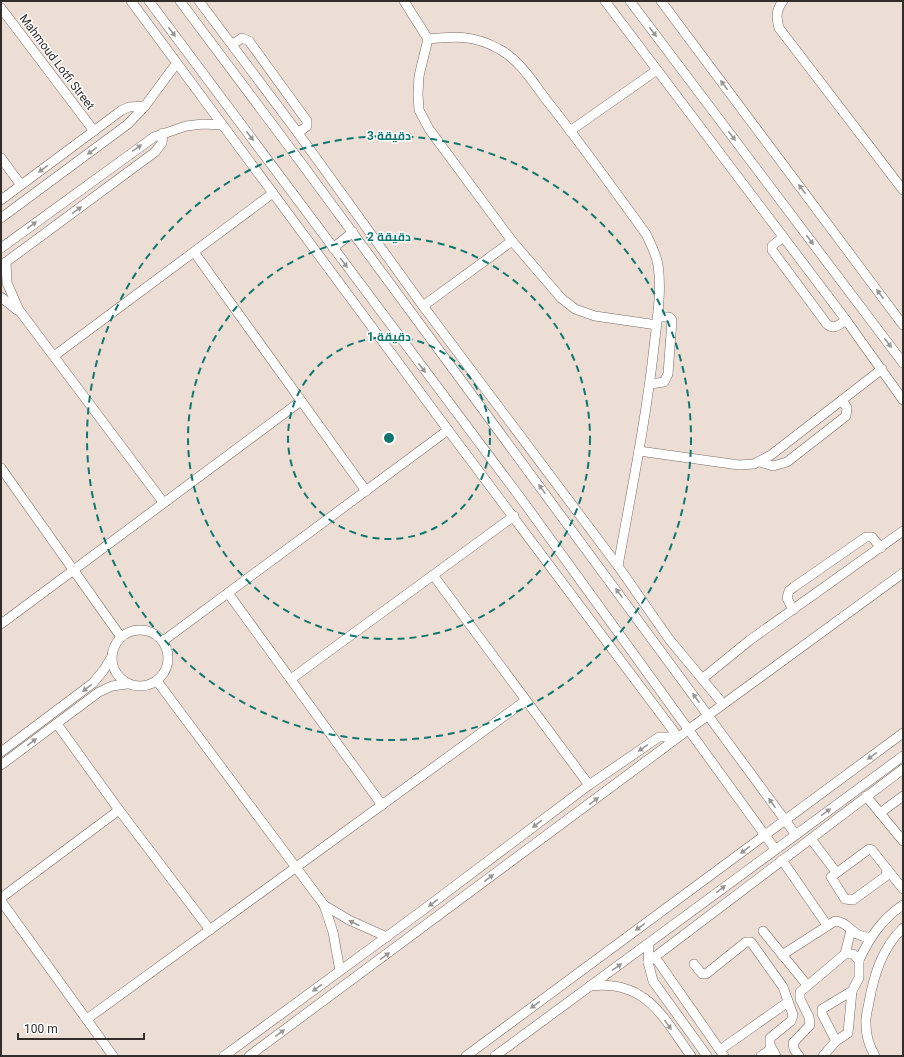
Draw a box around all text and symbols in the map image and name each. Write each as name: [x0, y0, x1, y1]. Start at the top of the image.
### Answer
street label: Mahmoud Lotfi Street: [17, 12, 97, 113]
one-way arrow: [168, 27, 176, 38]
one-way arrow: [649, 27, 658, 38]
one-way arrow: [720, 80, 728, 91]
text: 3 دقيقة: [367, 129, 411, 143]
one-way arrow: [727, 130, 736, 141]
one-way arrow: [246, 131, 254, 142]
one-way arrow: [132, 144, 143, 152]
one-way arrow: [86, 147, 97, 156]
one-way arrow: [37, 165, 48, 174]
one-way arrow: [798, 184, 806, 195]
one-way arrow: [72, 205, 83, 214]
one-way arrow: [27, 221, 38, 229]
text: 2 دقيقة: [367, 230, 411, 244]
one-way arrow: [806, 234, 814, 245]
one-way arrow: [340, 258, 348, 269]
one-way arrow: [875, 288, 884, 299]
text: 1 دقيقة: [367, 330, 411, 344]
one-way arrow: [884, 338, 893, 349]
one-way arrow: [417, 362, 426, 373]
centre of rings: [382, 431, 396, 445]
one-way arrow: [538, 483, 546, 494]
one-way arrow: [615, 588, 623, 599]
one-way arrow: [81, 683, 92, 692]
one-way arrow: [692, 693, 700, 703]
one-way arrow: [27, 738, 38, 746]
one-way arrow: [637, 744, 648, 752]
one-way arrow: [866, 752, 877, 760]
one-way arrow: [588, 796, 599, 805]
one-way arrow: [768, 798, 776, 809]
one-way arrow: [821, 808, 831, 816]
one-way arrow: [532, 820, 543, 828]
one-way arrow: [739, 846, 750, 854]
one-way arrow: [484, 874, 495, 883]
one-way arrow: [716, 885, 727, 893]
one-way arrow: [428, 898, 439, 907]
one-way arrow: [349, 920, 360, 926]
one-way arrow: [635, 923, 645, 931]
one-way arrow: [380, 952, 390, 960]
one-way arrow: [612, 963, 622, 971]
one-way arrow: [312, 984, 323, 992]
one-way arrow: [530, 1000, 541, 1009]
scale bar: [18, 1015, 144, 1041]
one-way arrow: [664, 1019, 672, 1030]
text: 100 m: [24, 1022, 58, 1036]
one-way arrow: [275, 1029, 286, 1037]

